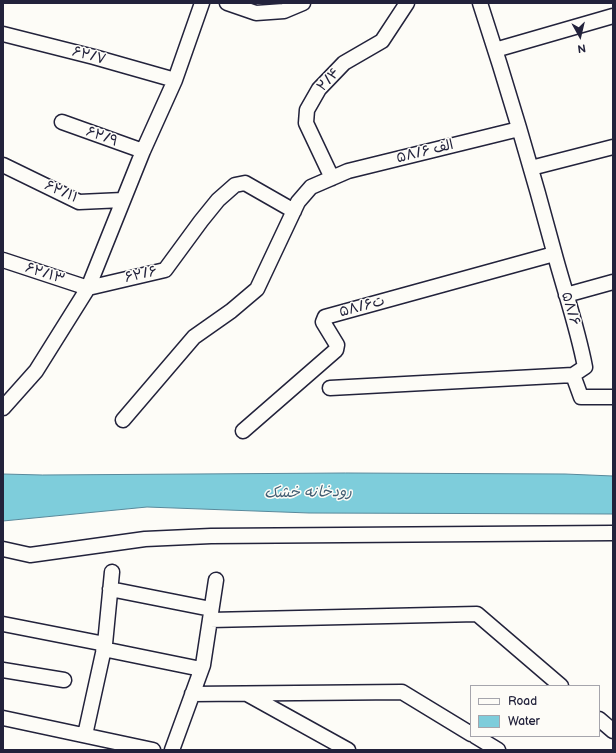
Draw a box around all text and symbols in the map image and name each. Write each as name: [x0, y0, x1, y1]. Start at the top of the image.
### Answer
north arrow: [560, 16, 600, 56]
text: N: [577, 41, 587, 55]
street label: ۶۲/۷: [70, 43, 108, 69]
street label: ۲/۴: [314, 65, 344, 95]
street label: ۶۲/۹: [84, 123, 120, 151]
street label: ۵۸/۶ الف: [395, 137, 455, 167]
street label: ۶۲/۱۱: [42, 177, 80, 207]
street label: ۶۲/۱۳: [23, 260, 67, 288]
street label: ۶۲/۶: [123, 263, 159, 287]
street label: ۵۸/۶: [557, 290, 583, 328]
street label: ۵۸/۶ت: [337, 293, 387, 321]
water label: رودخانه خشک: [264, 483, 352, 503]
legend: [470, 685, 600, 737]
text: Road: [508, 694, 537, 709]
text: Water: [508, 714, 540, 729]

